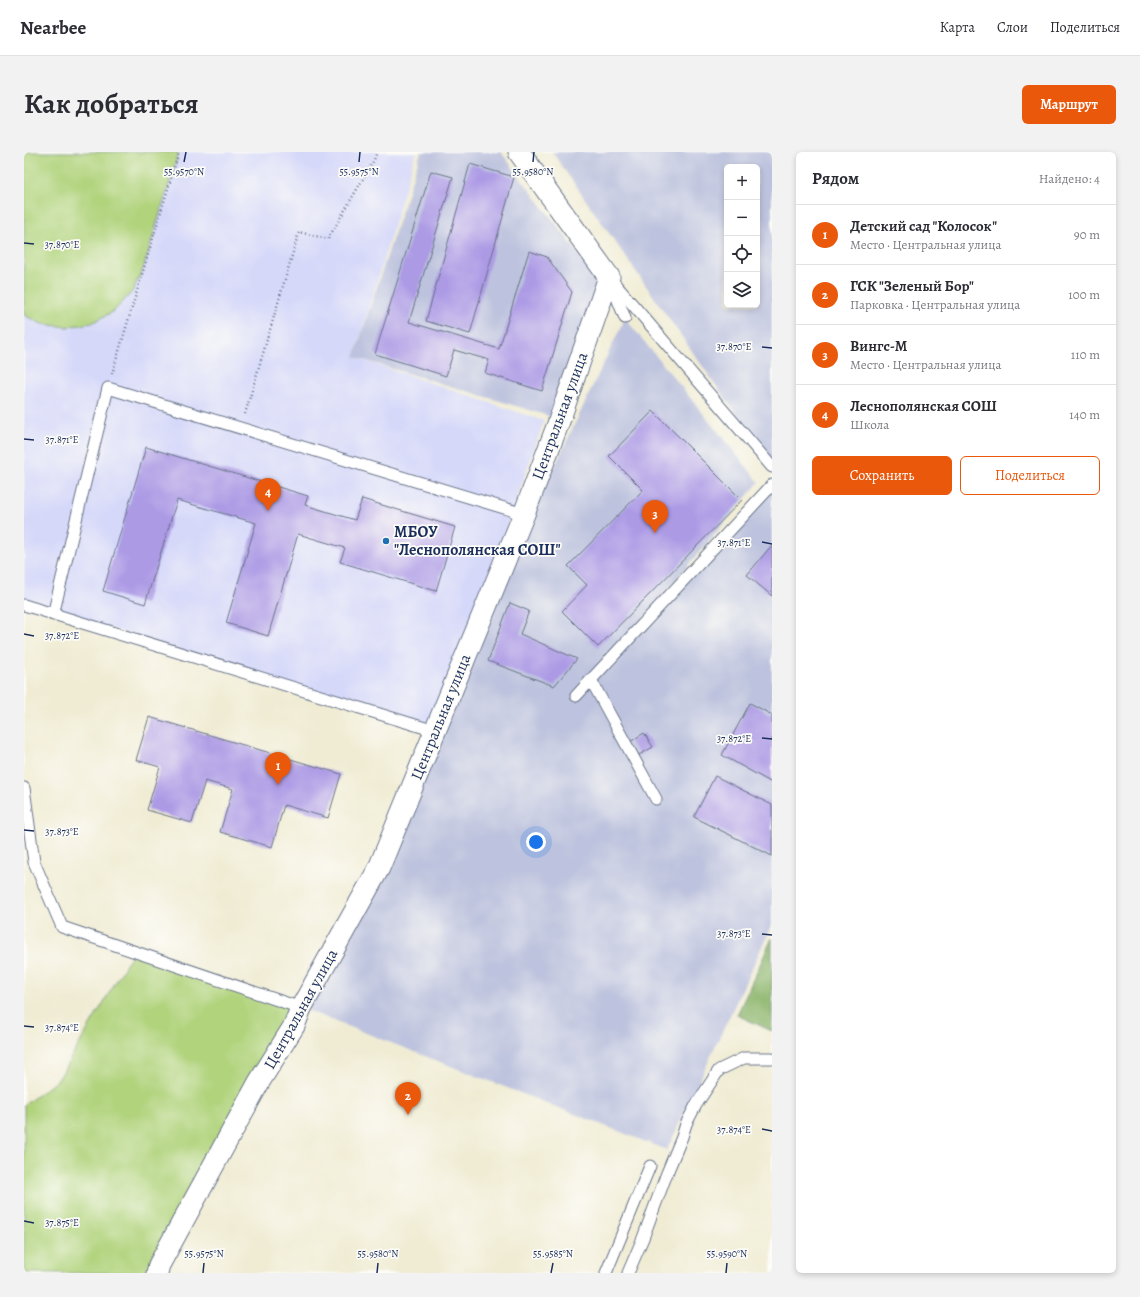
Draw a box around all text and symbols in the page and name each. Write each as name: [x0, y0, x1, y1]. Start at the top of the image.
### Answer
text: Nearbee: [20, 15, 86, 41]
text: Карта: [940, 18, 975, 37]
text: Слои: [997, 18, 1028, 37]
text: Поделиться: [1050, 18, 1120, 37]
text: Как добраться: [24, 85, 199, 123]
button: Маршрут: [1022, 85, 1116, 124]
map controls: [724, 164, 760, 308]
button: +: [724, 164, 760, 200]
text: 55.9570°N: [164, 165, 204, 178]
text: 55.9575°N: [339, 165, 379, 178]
text: 55.9580°N: [513, 165, 553, 178]
text: Рядом: [812, 167, 859, 190]
text: Найдено: 4: [1039, 170, 1100, 187]
button: −: [724, 200, 760, 236]
text: Детский сад "Колосок": [850, 216, 997, 236]
text: 1: [823, 226, 827, 243]
text: 90 m: [1074, 226, 1100, 243]
button: locate: [724, 236, 760, 272]
text: Место · Центральная улица: [850, 236, 1001, 253]
text: 37.870°E: [45, 238, 79, 251]
button: layers: [724, 272, 760, 308]
text: ГСК "Зеленый Бор": [850, 276, 974, 296]
text: 2: [822, 286, 828, 303]
text: 100 m: [1068, 286, 1100, 303]
text: Парковка · Центральная улица: [850, 296, 1020, 313]
text: Вингс-М: [850, 336, 907, 356]
text: 37.870°E: [717, 340, 751, 353]
text: 3: [822, 346, 828, 363]
text: 110 m: [1071, 346, 1100, 363]
street label: Центральная улица: [527, 349, 594, 483]
text: Место · Центральная улица: [850, 356, 1001, 373]
text: Леснополянская СОШ: [850, 396, 997, 416]
text: 4: [822, 406, 828, 423]
text: 140 m: [1069, 406, 1100, 423]
text: Школа: [850, 416, 889, 433]
text: 37.871°E: [46, 433, 78, 446]
button: Сохранить: [812, 456, 952, 495]
button: Поделиться: [960, 456, 1100, 495]
pin: 4: [255, 478, 281, 511]
pin: 3: [642, 500, 668, 533]
place label: МБОУ "Леснополянская СОШ": [394, 521, 561, 561]
marker: МБОУ "Леснополянская СОШ": [381, 536, 391, 546]
text: 37.871°E: [718, 536, 750, 549]
text: 37.872°E: [45, 629, 79, 642]
street label: Центральная улица: [406, 650, 477, 783]
text: 37.872°E: [717, 732, 751, 745]
pin: 1: [265, 752, 291, 785]
text: 37.873°E: [45, 825, 79, 838]
your location: [526, 832, 546, 852]
text: 37.873°E: [717, 927, 751, 940]
street label: Центральная улица: [259, 944, 343, 1073]
text: 37.874°E: [45, 1021, 79, 1034]
pin: 2: [395, 1082, 421, 1115]
text: 37.874°E: [717, 1123, 751, 1136]
text: 37.875°E: [45, 1216, 79, 1229]
text: 55.9575°N: [184, 1247, 224, 1260]
text: 55.9580°N: [358, 1247, 398, 1260]
text: 55.9585°N: [533, 1247, 573, 1260]
text: 55.9590°N: [707, 1247, 747, 1260]

